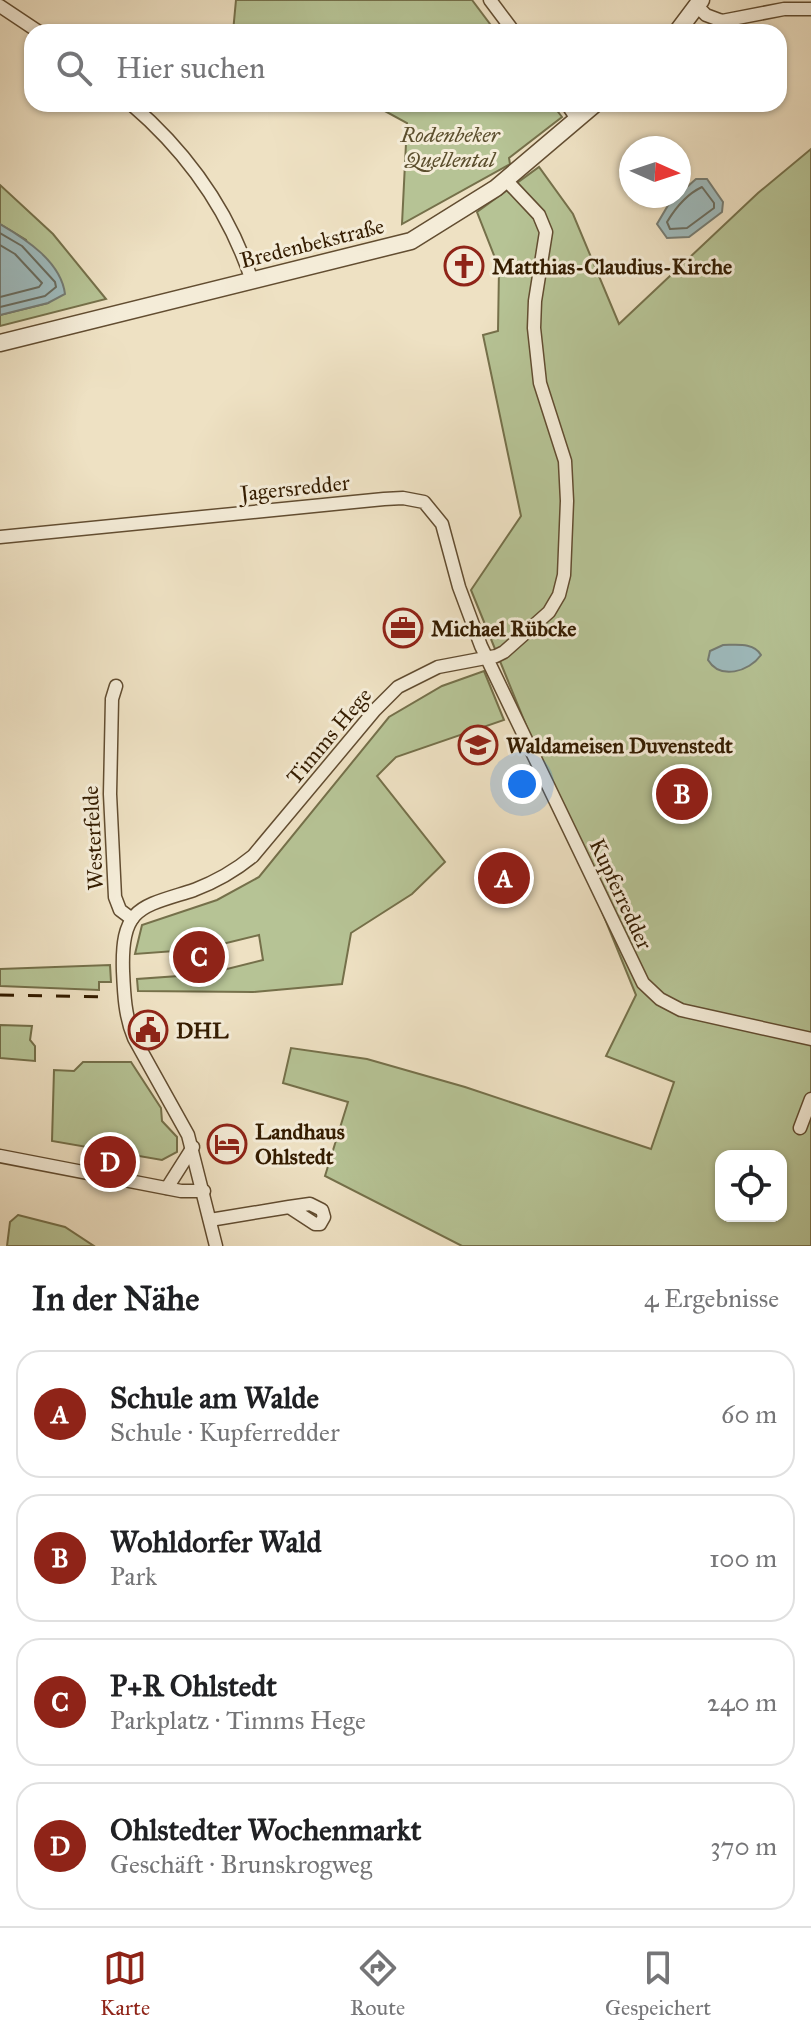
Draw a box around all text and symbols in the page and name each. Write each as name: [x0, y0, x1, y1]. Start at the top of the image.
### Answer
search box: [24, 24, 787, 112]
icon: search: [52, 46, 96, 90]
text: Hier suchen: [116, 50, 265, 86]
park label: Rodenbeker Quellental: [399, 121, 501, 173]
north arrow: [619, 136, 691, 208]
street label: Bredenbekstraße: [237, 212, 387, 274]
church icon: Matthias-Claudius-Kirche: [443, 245, 485, 287]
place label: Matthias-Claudius-Kirche: [492, 253, 732, 280]
street label: Jagersredder: [237, 469, 352, 507]
office icon: Michael Rübcke: [382, 607, 424, 649]
place label: Michael Rübcke: [431, 615, 576, 642]
street label: Timms Hege: [281, 682, 377, 790]
school or university icon: Waldameisen Duvenstedt: [457, 724, 499, 766]
place label: Waldameisen Duvenstedt: [506, 732, 733, 759]
your location: [502, 764, 542, 804]
pin: B: [656, 764, 708, 824]
street label: Westerfelde: [77, 785, 109, 891]
street label: Kupferredder: [584, 834, 659, 954]
pin: A: [478, 848, 530, 908]
pin: C: [173, 927, 225, 987]
public building icon: DHL: [127, 1009, 169, 1051]
place label: DHL: [176, 1017, 229, 1044]
place label: Landhaus Ohlstedt: [255, 1118, 345, 1170]
hotel icon: Landhaus Ohlstedt: [206, 1123, 248, 1165]
pin: D: [84, 1132, 136, 1192]
map controls: [715, 1150, 787, 1222]
button: locate: [715, 1150, 787, 1222]
text: In der Nähe: [32, 1278, 199, 1319]
text: 4 Ergebnisse: [644, 1282, 779, 1314]
text: Schule am Walde: [110, 1380, 319, 1416]
text: A: [51, 1398, 69, 1430]
text: 60 m: [721, 1398, 777, 1430]
text: Schule · Kupferredder: [110, 1416, 340, 1448]
text: Wohldorfer Wald: [110, 1524, 322, 1560]
text: B: [51, 1542, 69, 1574]
text: 100 m: [709, 1542, 777, 1574]
text: Park: [110, 1560, 157, 1592]
text: P+R Ohlstedt: [110, 1668, 277, 1704]
text: C: [51, 1686, 69, 1718]
text: 240 m: [707, 1686, 777, 1718]
text: Parkplatz · Timms Hege: [110, 1704, 366, 1736]
text: Ohlstedter Wochenmarkt: [110, 1812, 421, 1848]
text: D: [50, 1830, 70, 1862]
text: 370 m: [710, 1830, 777, 1862]
text: Geschäft · Brunskrogweg: [110, 1848, 372, 1880]
tab: Karte: [100, 1946, 150, 2021]
tab: Route: [350, 1946, 405, 2021]
tab: Gespeichert: [605, 1946, 711, 2021]

